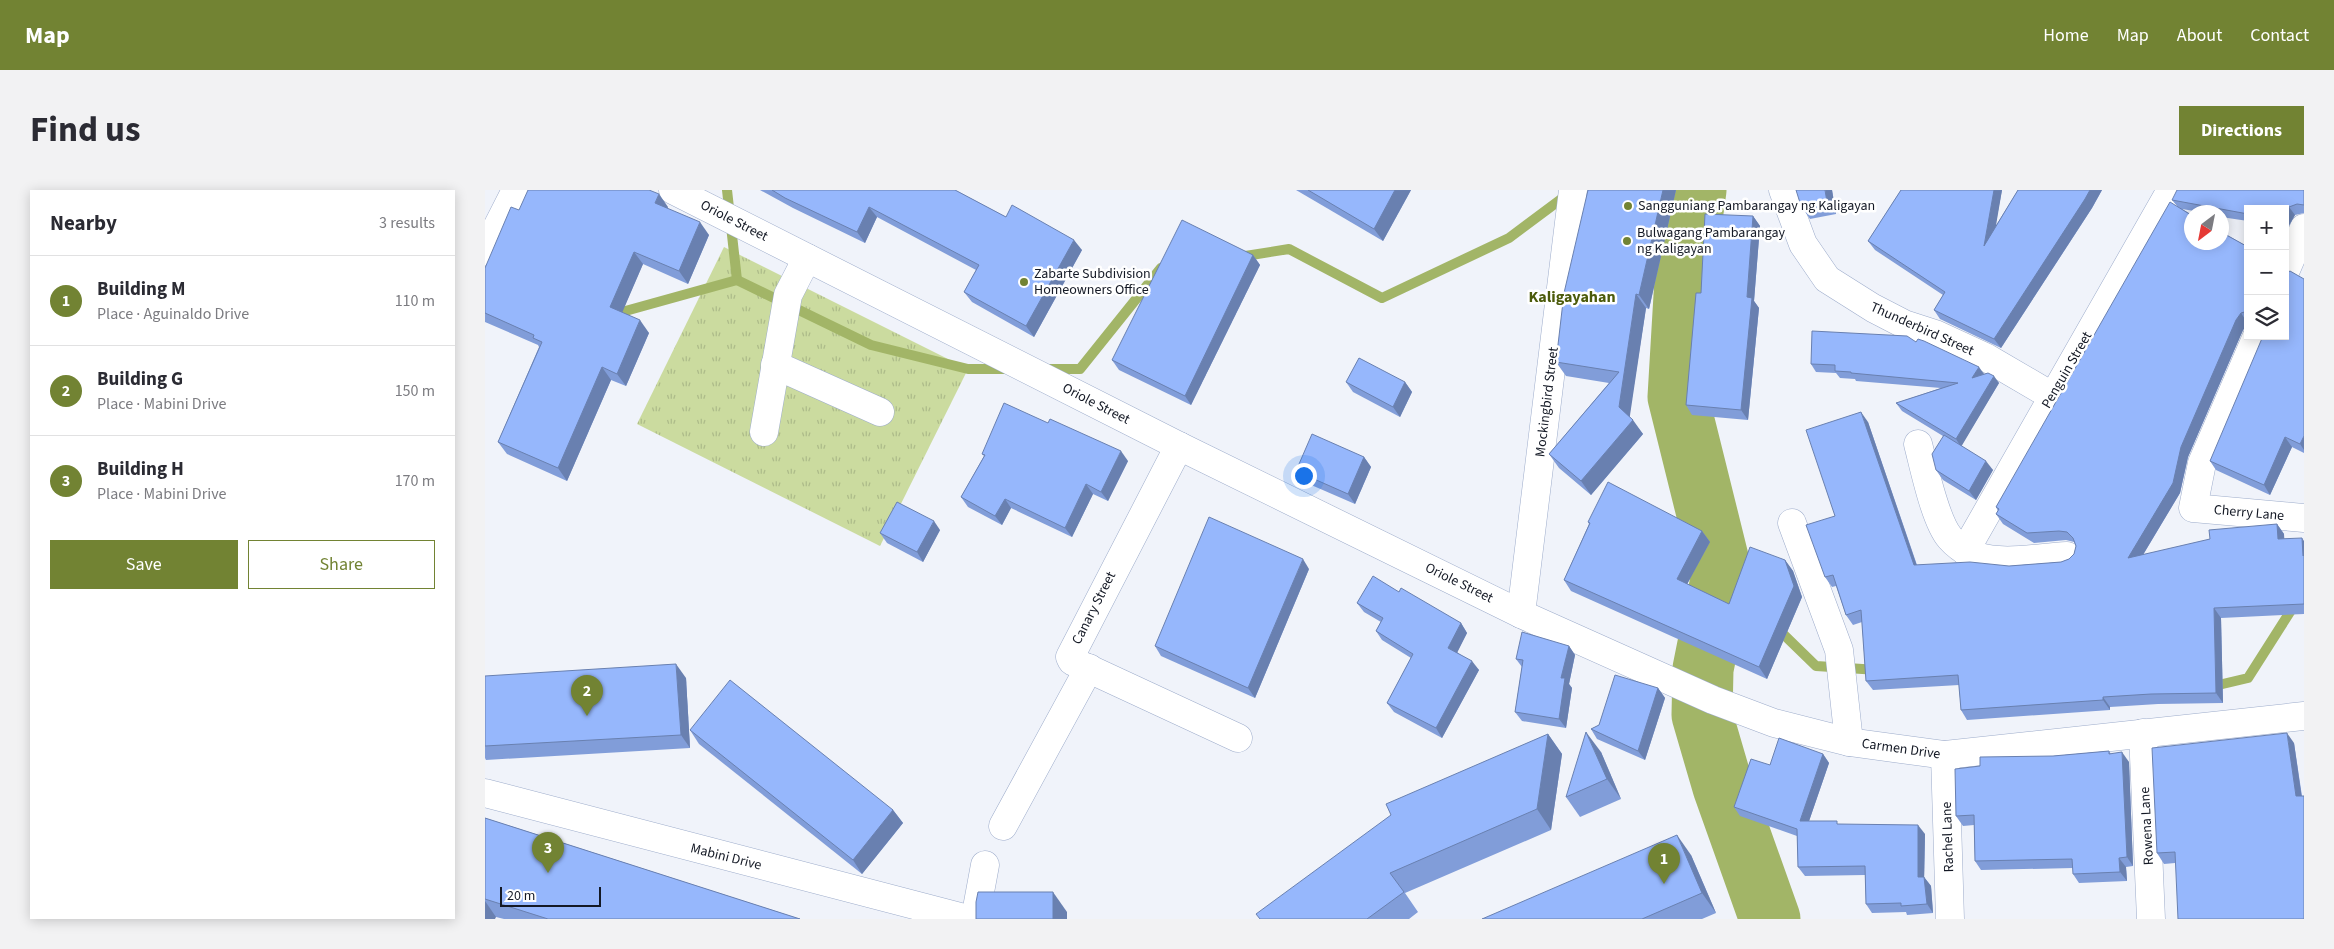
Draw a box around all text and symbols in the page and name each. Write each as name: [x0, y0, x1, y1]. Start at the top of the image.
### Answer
text: Map: [25, 18, 70, 53]
text: Home: [2043, 23, 2089, 48]
text: Map: [2117, 23, 2149, 48]
text: About: [2177, 23, 2222, 48]
text: Contact: [2250, 23, 2309, 48]
text: Find us: [30, 105, 140, 155]
button: Directions: [2179, 106, 2304, 155]
street label: Oriole Street: [697, 195, 772, 247]
place label: Sangguniang Pambarangay ng Kaligayan: [1638, 196, 1875, 216]
marker: Sangguniang Pambarangay ng Kaligayan: [1622, 200, 1634, 212]
north arrow: [2184, 205, 2229, 250]
map controls: [2244, 205, 2289, 340]
button: +: [2244, 205, 2289, 250]
text: Nearby: [50, 208, 117, 238]
text: 3 results: [379, 212, 435, 234]
place label: Bulwagang Pambarangay ng Kaligayan: [1637, 223, 1786, 259]
marker: Bulwagang Pambarangay ng Kaligayan: [1621, 235, 1633, 247]
button: −: [2244, 250, 2289, 295]
place label: Zabarte Subdivision Homeowners Office: [1034, 264, 1151, 300]
text: Building M: [97, 276, 185, 303]
marker: Zabarte Subdivision Homeowners Office: [1018, 276, 1030, 288]
district label: Kaligayahan: [1528, 286, 1616, 308]
text: 1: [62, 290, 70, 312]
text: 110 m: [395, 290, 435, 312]
button: layers: [2244, 295, 2289, 340]
street label: Thunderbird Street: [1867, 297, 1977, 361]
text: Place · Aguinaldo Drive: [97, 303, 249, 325]
street label: Penguin Street: [2037, 328, 2097, 412]
street label: Mockingbird Street: [1530, 346, 1564, 458]
text: Building G: [97, 366, 183, 393]
street label: Oriole Street: [1059, 378, 1134, 430]
text: 2: [62, 380, 70, 402]
text: 150 m: [395, 380, 435, 402]
text: Place · Mabini Drive: [97, 393, 227, 415]
text: Building H: [97, 456, 184, 483]
your location: [1291, 463, 1317, 489]
text: 3: [62, 470, 70, 492]
text: 170 m: [395, 470, 435, 492]
text: Place · Mabini Drive: [97, 483, 227, 505]
street label: Cherry Lane: [2213, 500, 2285, 526]
button: Save: [50, 540, 238, 589]
button: Share: [248, 540, 435, 589]
street label: Oriole Street: [1422, 558, 1497, 608]
street label: Canary Street: [1067, 568, 1121, 648]
pin: 2: [571, 675, 603, 716]
street label: Carmen Drive: [1860, 734, 1942, 764]
street label: Rowena Lane: [2135, 786, 2159, 866]
street label: Rachel Lane: [1937, 801, 1959, 873]
pin: 3: [532, 832, 564, 873]
street label: Mabini Drive: [688, 839, 764, 876]
pin: 1: [1648, 843, 1680, 884]
scale bar: [500, 884, 601, 907]
text: 20 m: [507, 886, 535, 906]

